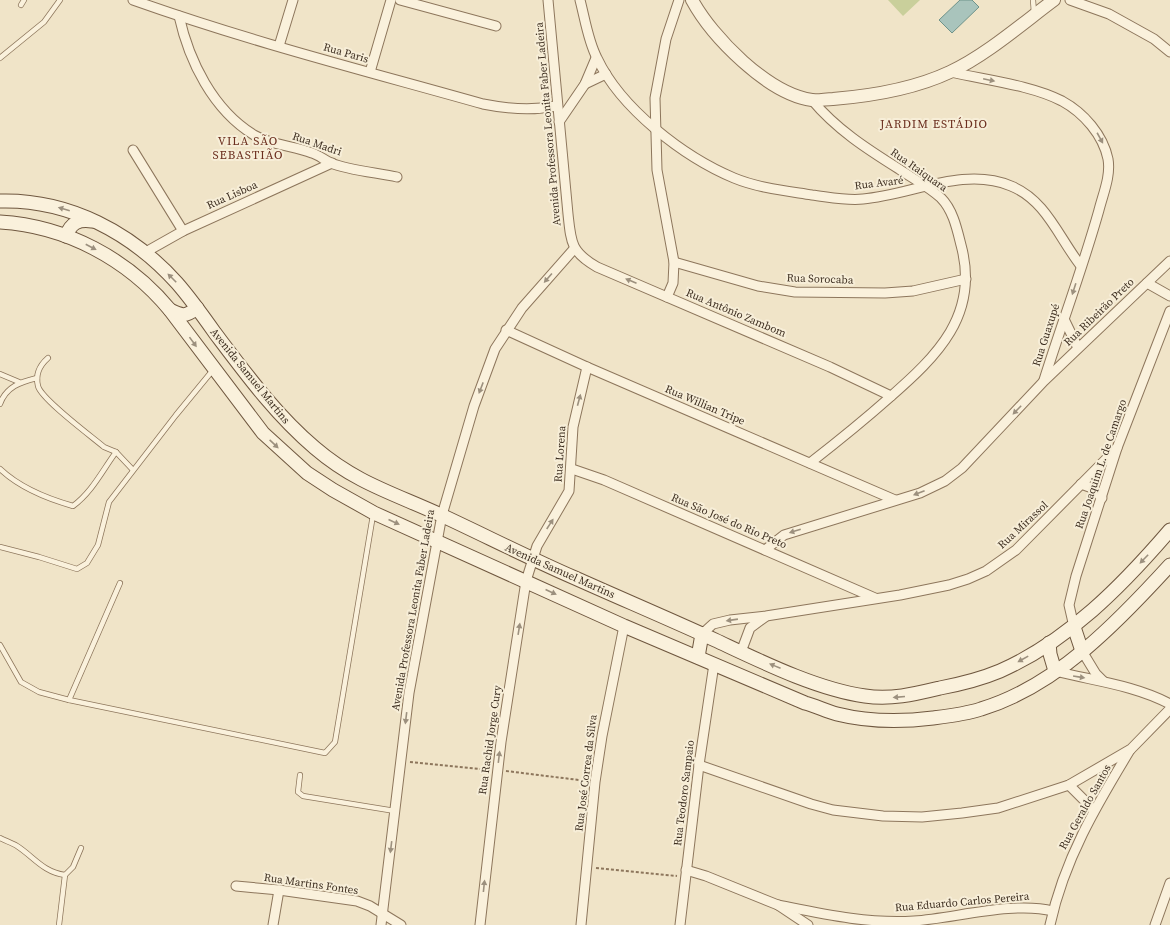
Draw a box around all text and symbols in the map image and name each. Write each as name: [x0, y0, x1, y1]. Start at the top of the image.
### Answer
street label: Avenida Professora Leonita Faber Ladeira: [532, 21, 564, 226]
street label: Rua Paris: [322, 39, 371, 67]
one-way arrow: [983, 78, 995, 84]
district label: JARDIM ESTÁDIO: [879, 116, 988, 132]
street label: Rua Madri: [290, 129, 344, 159]
one-way arrow: [1096, 132, 1103, 144]
district label: VILA SÃO SEBASTIÃO: [212, 133, 284, 163]
street label: Rua Itaiquara: [888, 145, 951, 195]
street label: Rua Avaré: [854, 173, 905, 193]
street label: Rua Lisboa: [204, 177, 260, 213]
one-way arrow: [57, 205, 70, 211]
one-way arrow: [85, 243, 97, 250]
street label: Rua Sorocaba: [786, 270, 854, 288]
one-way arrow: [167, 273, 177, 283]
one-way arrow: [544, 273, 553, 283]
street label: Rua Ribeirão Preto: [1061, 275, 1137, 349]
one-way arrow: [624, 278, 636, 284]
one-way arrow: [1070, 284, 1076, 296]
street label: Rua Antônio Zambom: [684, 285, 788, 341]
street label: Rua Guaxupé: [1029, 301, 1063, 368]
street label: Avenida Samuel Martins: [207, 325, 293, 427]
one-way arrow: [189, 337, 197, 347]
street label: Rua Willian Tripe: [663, 381, 748, 429]
one-way arrow: [477, 382, 483, 394]
one-way arrow: [576, 394, 582, 406]
street label: Rua Joaquim L. de Camargo: [1072, 397, 1130, 531]
one-way arrow: [1012, 405, 1022, 415]
street label: Rua Lorena: [551, 425, 569, 483]
one-way arrow: [269, 439, 279, 448]
street label: Rua São José do Rio Preto: [669, 490, 789, 552]
one-way arrow: [913, 490, 925, 496]
street label: Rua Mirassol: [995, 498, 1051, 552]
street label: Avenida Professora Leonita Faber Ladeira: [388, 508, 438, 712]
one-way arrow: [388, 519, 399, 525]
one-way arrow: [546, 519, 554, 529]
one-way arrow: [789, 528, 801, 534]
street label: Avenida Samuel Martins: [503, 540, 618, 602]
one-way arrow: [1139, 554, 1149, 564]
one-way arrow: [545, 589, 556, 595]
one-way arrow: [726, 617, 738, 623]
one-way arrow: [516, 622, 522, 635]
one-way arrow: [1017, 656, 1029, 663]
one-way arrow: [769, 663, 780, 669]
one-way arrow: [1073, 674, 1085, 680]
street label: Rua Rachid Jorge Cury: [475, 684, 505, 796]
one-way arrow: [893, 694, 905, 700]
one-way arrow: [403, 711, 410, 724]
street label: Rua José Correa da Silva: [571, 713, 601, 832]
street label: Rua Teodoro Sampaio: [670, 739, 698, 847]
one-way arrow: [496, 751, 502, 763]
street label: Rua Geraldo Santos: [1055, 762, 1115, 852]
one-way arrow: [388, 841, 394, 853]
street label: Rua Martins Fontes: [263, 870, 359, 898]
one-way arrow: [481, 880, 487, 892]
street label: Rua Eduardo Carlos Pereira: [894, 889, 1030, 915]

